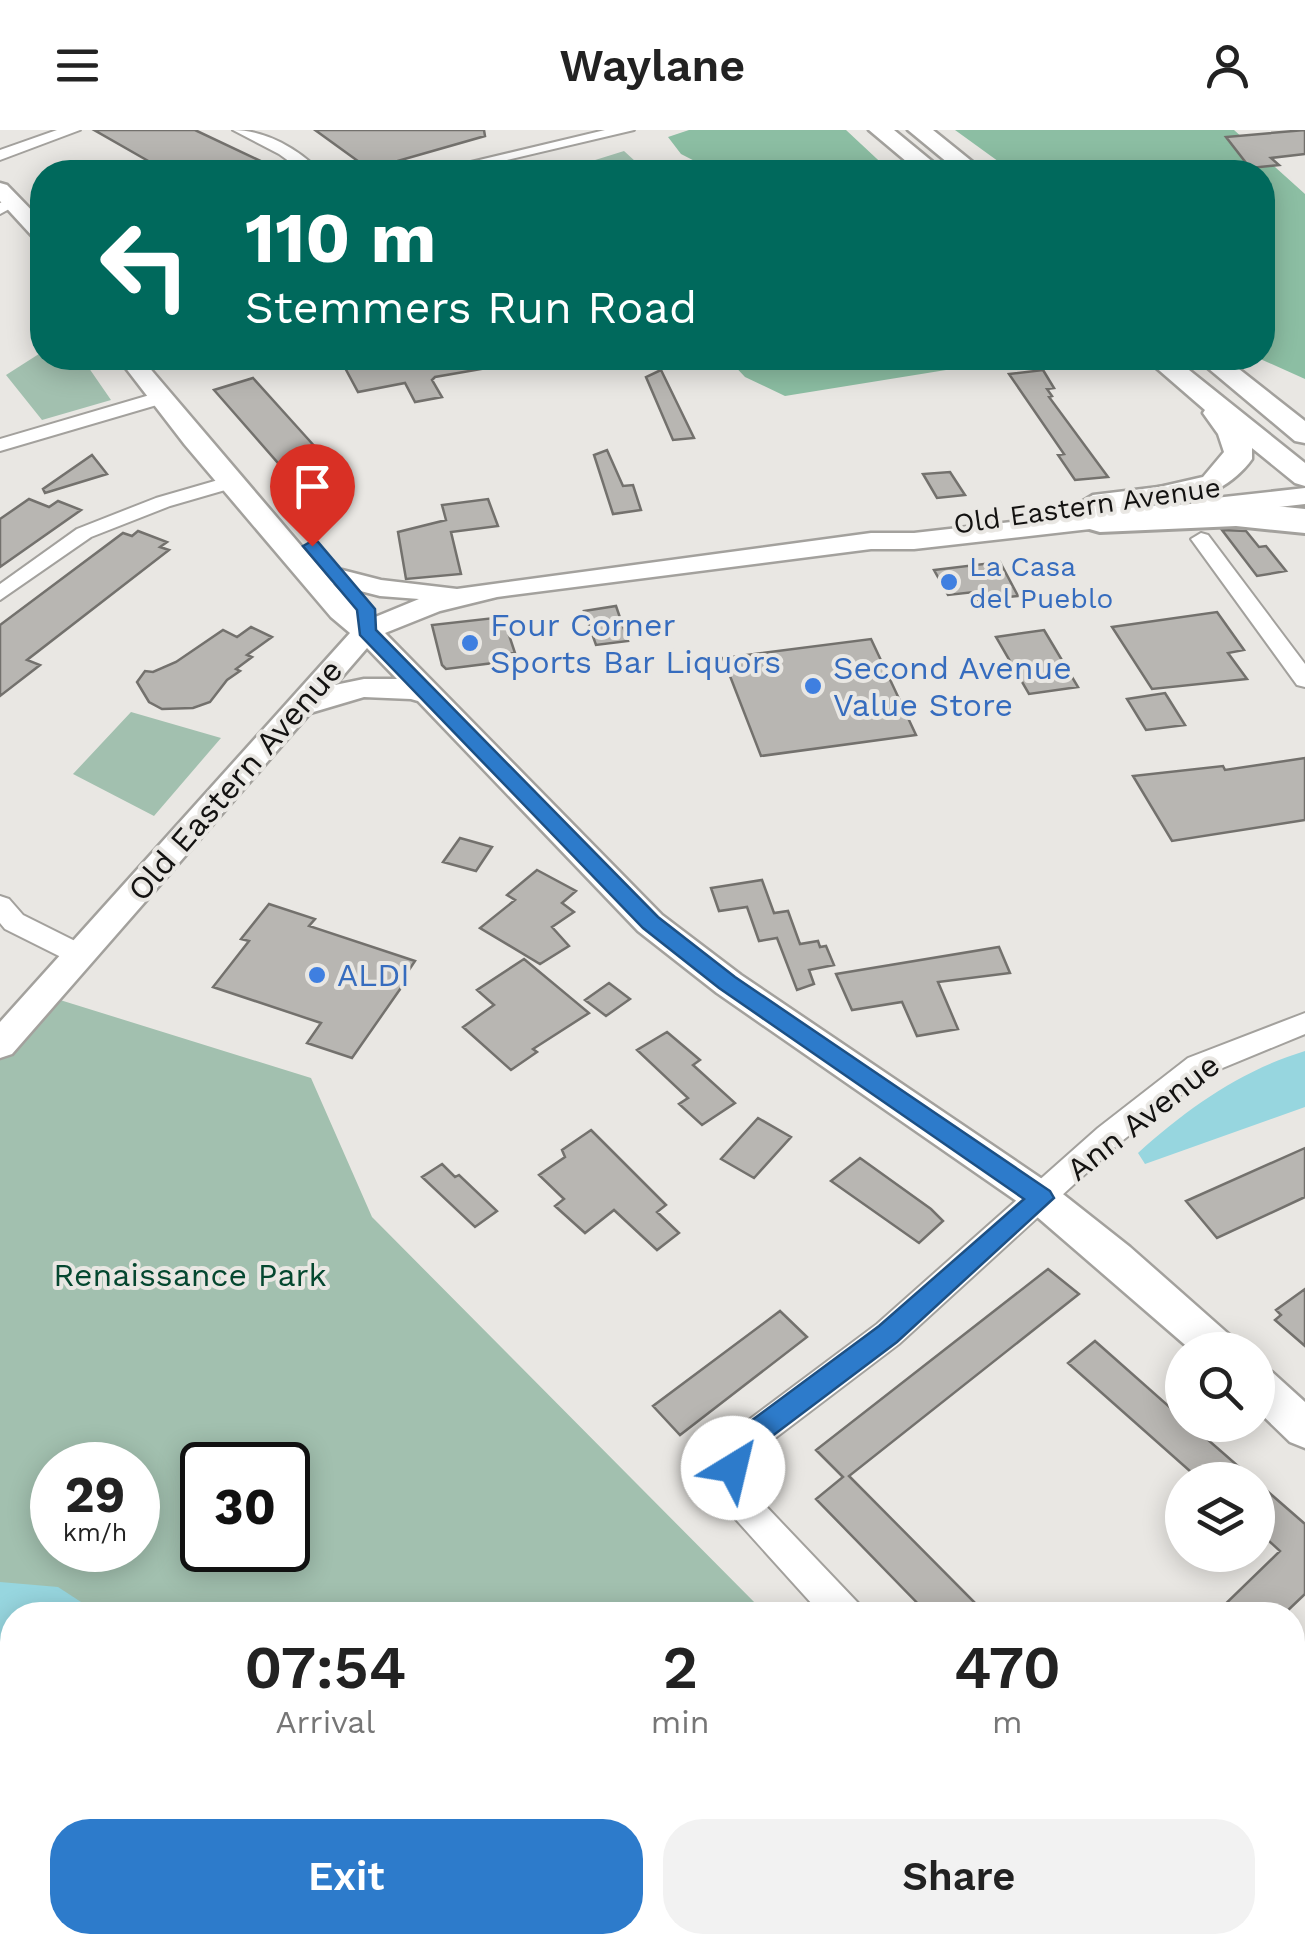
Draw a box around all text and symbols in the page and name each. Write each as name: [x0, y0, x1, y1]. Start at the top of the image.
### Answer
icon: menu: [50, 38, 105, 93]
icon: person: [1200, 38, 1255, 93]
text: Waylane: [560, 39, 745, 92]
text: 110 m: [245, 197, 436, 279]
icon: left: [80, 200, 210, 330]
text: Stemmers Run Road: [245, 281, 697, 334]
pin: [270, 444, 355, 547]
icon: arrive: [285, 459, 340, 514]
street label: Old Eastern Avenue: [951, 470, 1223, 541]
place label: La Casa del Pueblo: [969, 550, 1113, 615]
marker: La Casa del Pueblo: [938, 571, 960, 593]
place label: Four Corner Sports Bar Liquors: [490, 606, 781, 681]
marker: Four Corner Sports Bar Liquors: [459, 632, 481, 654]
place label: Second Avenue Value Store: [833, 649, 1072, 724]
street label: Old Eastern Avenue: [120, 651, 350, 909]
marker: Second Avenue Value Store: [802, 675, 824, 697]
place label: ALDI: [337, 956, 410, 994]
marker: ALDI: [306, 964, 328, 986]
street label: Ann Avenue: [1059, 1046, 1227, 1188]
park label: Renaissance Park: [53, 1256, 327, 1294]
map controls: [1165, 1332, 1275, 1572]
button: search: [1165, 1332, 1275, 1442]
position arrow: [681, 1416, 785, 1520]
speed limit sign: 30: [180, 1442, 310, 1572]
button: layers: [1165, 1462, 1275, 1572]
text: 29: [65, 1465, 125, 1524]
text: km/h: [63, 1518, 127, 1547]
text: 07:54: [244, 1632, 407, 1703]
text: 2: [662, 1632, 698, 1703]
text: 470: [954, 1632, 1061, 1703]
text: Arrival: [275, 1703, 375, 1741]
text: min: [651, 1703, 710, 1741]
text: m: [992, 1703, 1023, 1741]
button: Exit: [50, 1819, 643, 1934]
button: Share: [663, 1819, 1255, 1934]

